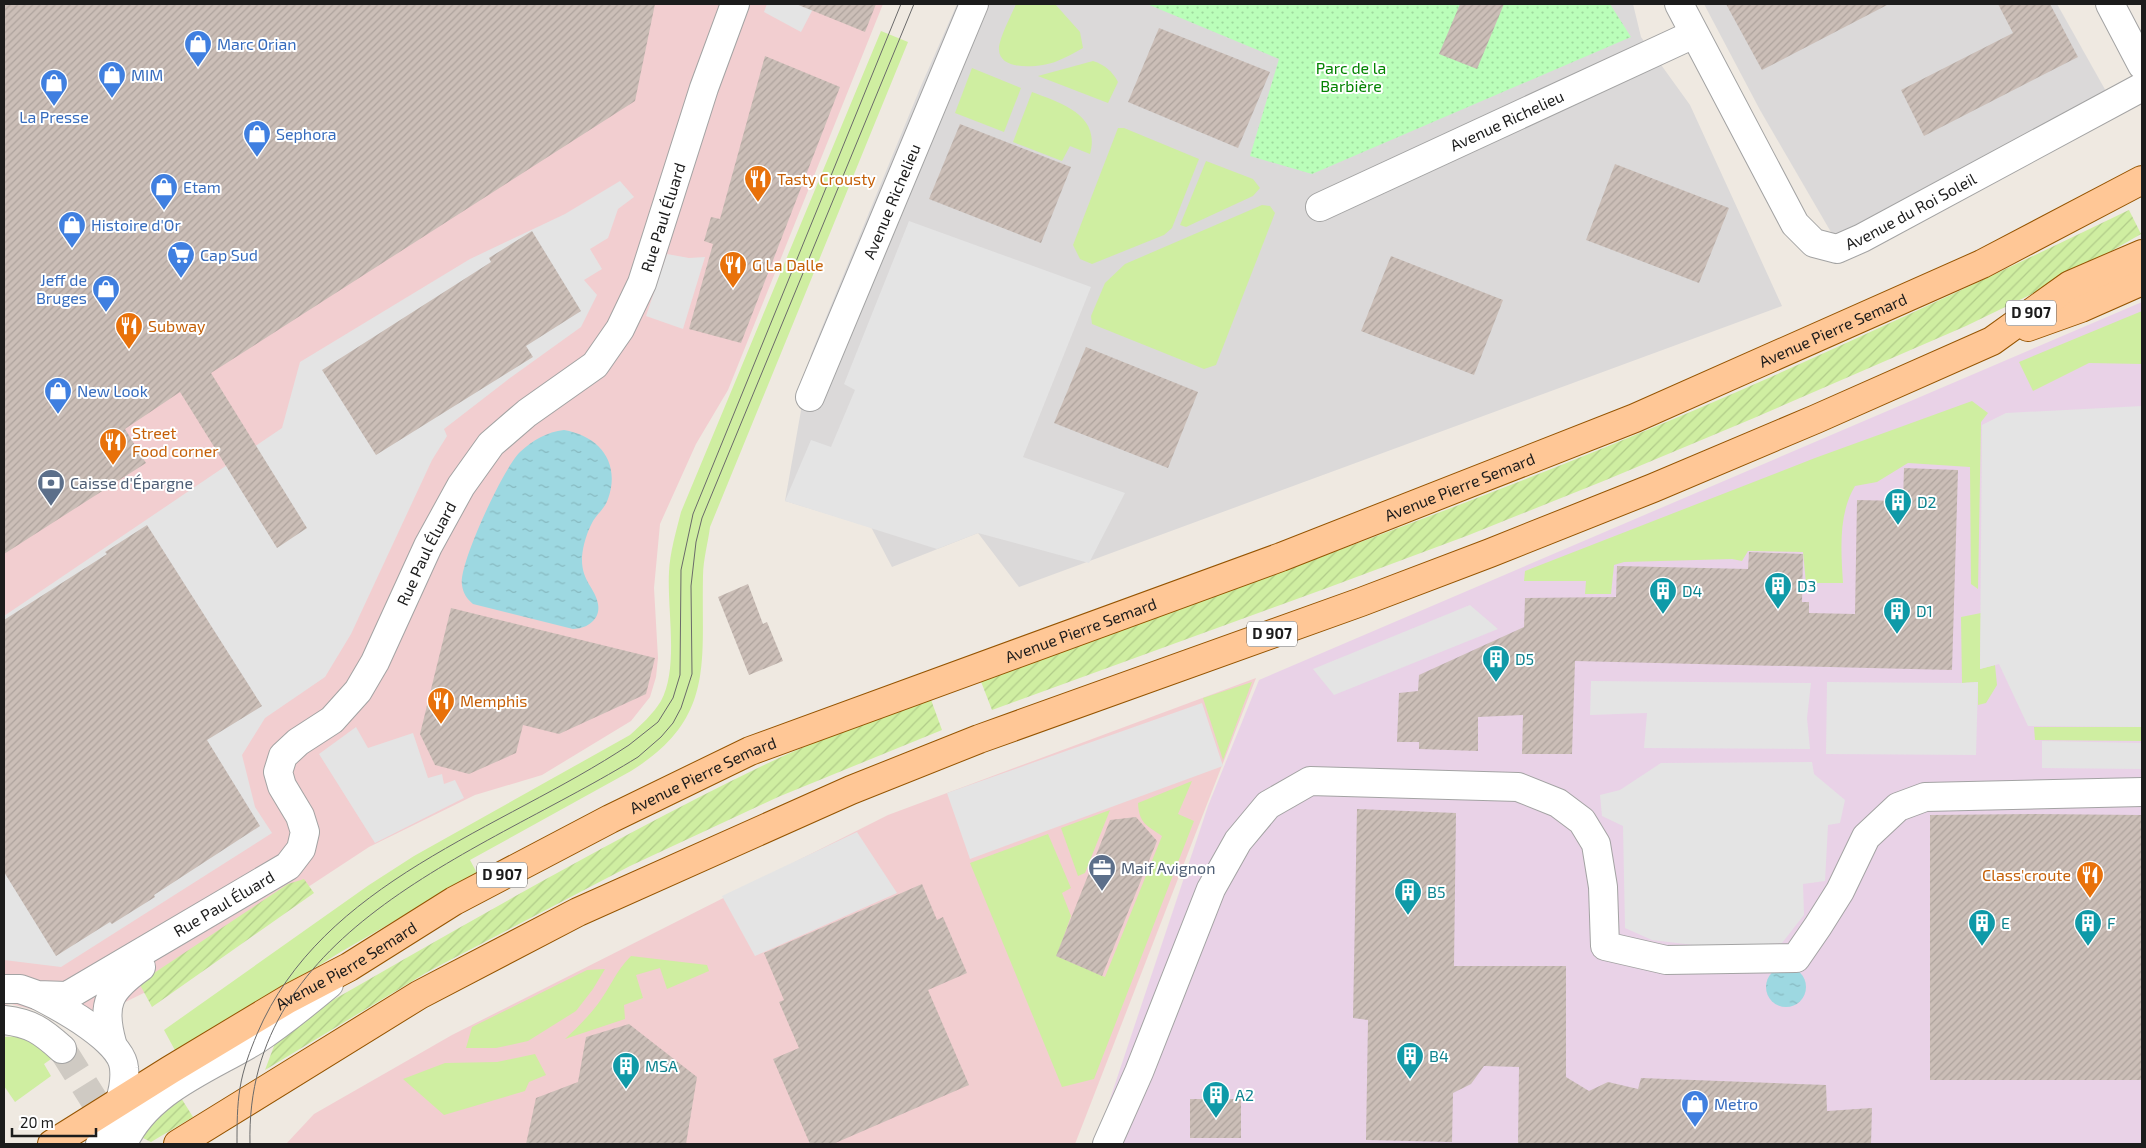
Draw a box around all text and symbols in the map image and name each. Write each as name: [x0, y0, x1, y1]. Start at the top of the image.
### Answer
shop icon: Marc Orian: [183, 29, 213, 68]
place label: Marc Orian: [217, 34, 297, 53]
park label: Parc de la Barbière: [1316, 58, 1386, 95]
shop icon: MIM: [97, 60, 127, 99]
place label: MIM: [131, 65, 163, 84]
shop icon: La Presse: [39, 68, 69, 107]
street label: Avenue Richelieu: [1447, 86, 1567, 155]
place label: La Presse: [19, 107, 89, 126]
shop icon: Sephora: [242, 119, 272, 158]
place label: Sephora: [276, 124, 336, 143]
street label: Avenue Richelieu: [859, 141, 924, 262]
street label: Rue Paul Éluard: [636, 160, 689, 274]
restaurant icon: Tasty Crousty: [743, 164, 773, 203]
street label: Avenue du Roi Soleil: [1842, 168, 1979, 253]
place label: Tasty Crousty: [777, 169, 876, 188]
shop icon: Etam: [149, 172, 179, 211]
place label: Etam: [183, 177, 221, 196]
shop icon: Histoire d'Or: [57, 210, 87, 249]
place label: Histoire d'Or: [91, 215, 182, 234]
supermarket icon: Cap Sud: [166, 240, 196, 279]
place label: Cap Sud: [200, 245, 258, 264]
restaurant icon: G La Dalle: [718, 250, 748, 289]
place label: G La Dalle: [752, 255, 824, 274]
place label: Jeff de Bruges: [36, 270, 87, 307]
shop icon: Jeff de Bruges: [91, 274, 121, 313]
street label: Avenue Pierre Semard: [1756, 289, 1910, 371]
road number: D 907: [2006, 300, 2056, 326]
restaurant icon: Subway: [114, 311, 144, 350]
place label: Subway: [148, 316, 206, 335]
shop icon: New Look: [43, 376, 73, 415]
place label: New Look: [77, 381, 148, 400]
place label: Street Food corner: [132, 423, 219, 460]
restaurant icon: Street Food corner: [98, 427, 128, 466]
street label: Avenue Pierre Semard: [1382, 448, 1537, 524]
bank icon: Caisse d'Épargne: [36, 468, 66, 507]
place label: Caisse d'Épargne: [70, 473, 193, 492]
building icon: D2: [1883, 487, 1913, 526]
place label: D2: [1917, 492, 1937, 511]
street label: Rue Paul Éluard: [392, 498, 460, 608]
building icon: D3: [1763, 571, 1793, 610]
building icon: D4: [1648, 576, 1678, 615]
place label: D3: [1797, 576, 1817, 595]
place label: D4: [1682, 581, 1703, 600]
street label: Avenue Pierre Semard: [1002, 593, 1159, 666]
building icon: D1: [1882, 596, 1912, 635]
place label: D1: [1916, 601, 1933, 620]
road number: D 907: [1247, 622, 1297, 646]
building icon: D5: [1481, 644, 1511, 683]
place label: D5: [1515, 649, 1534, 668]
restaurant icon: Memphis: [426, 686, 456, 725]
place label: Memphis: [460, 691, 527, 710]
street label: Avenue Pierre Semard: [626, 732, 779, 817]
office icon: Maif Avignon: [1087, 853, 1117, 892]
place label: Maif Avignon: [1121, 858, 1215, 877]
restaurant icon: Class'croute: [2075, 860, 2105, 899]
road number: D 907: [477, 862, 527, 888]
place label: Class'croute: [1982, 865, 2071, 884]
street label: Rue Paul Éluard: [170, 866, 277, 940]
building icon: B5: [1393, 877, 1423, 916]
place label: B5: [1427, 882, 1446, 901]
building icon: E: [1967, 908, 1997, 947]
building icon: F: [2073, 908, 2103, 947]
place label: E: [2001, 913, 2010, 932]
place label: F: [2107, 913, 2116, 932]
street label: Avenue Pierre Semard: [272, 917, 420, 1013]
building icon: B4: [1395, 1041, 1425, 1080]
place label: B4: [1429, 1046, 1449, 1065]
building icon: MSA: [611, 1051, 641, 1090]
place label: MSA: [645, 1056, 678, 1075]
building icon: A2: [1201, 1080, 1231, 1119]
place label: A2: [1235, 1085, 1254, 1104]
shop icon: Metro: [1680, 1089, 1710, 1128]
place label: Metro: [1714, 1094, 1758, 1113]
scale bar: [12, 1106, 96, 1138]
text: 20 m: [20, 1113, 54, 1131]

